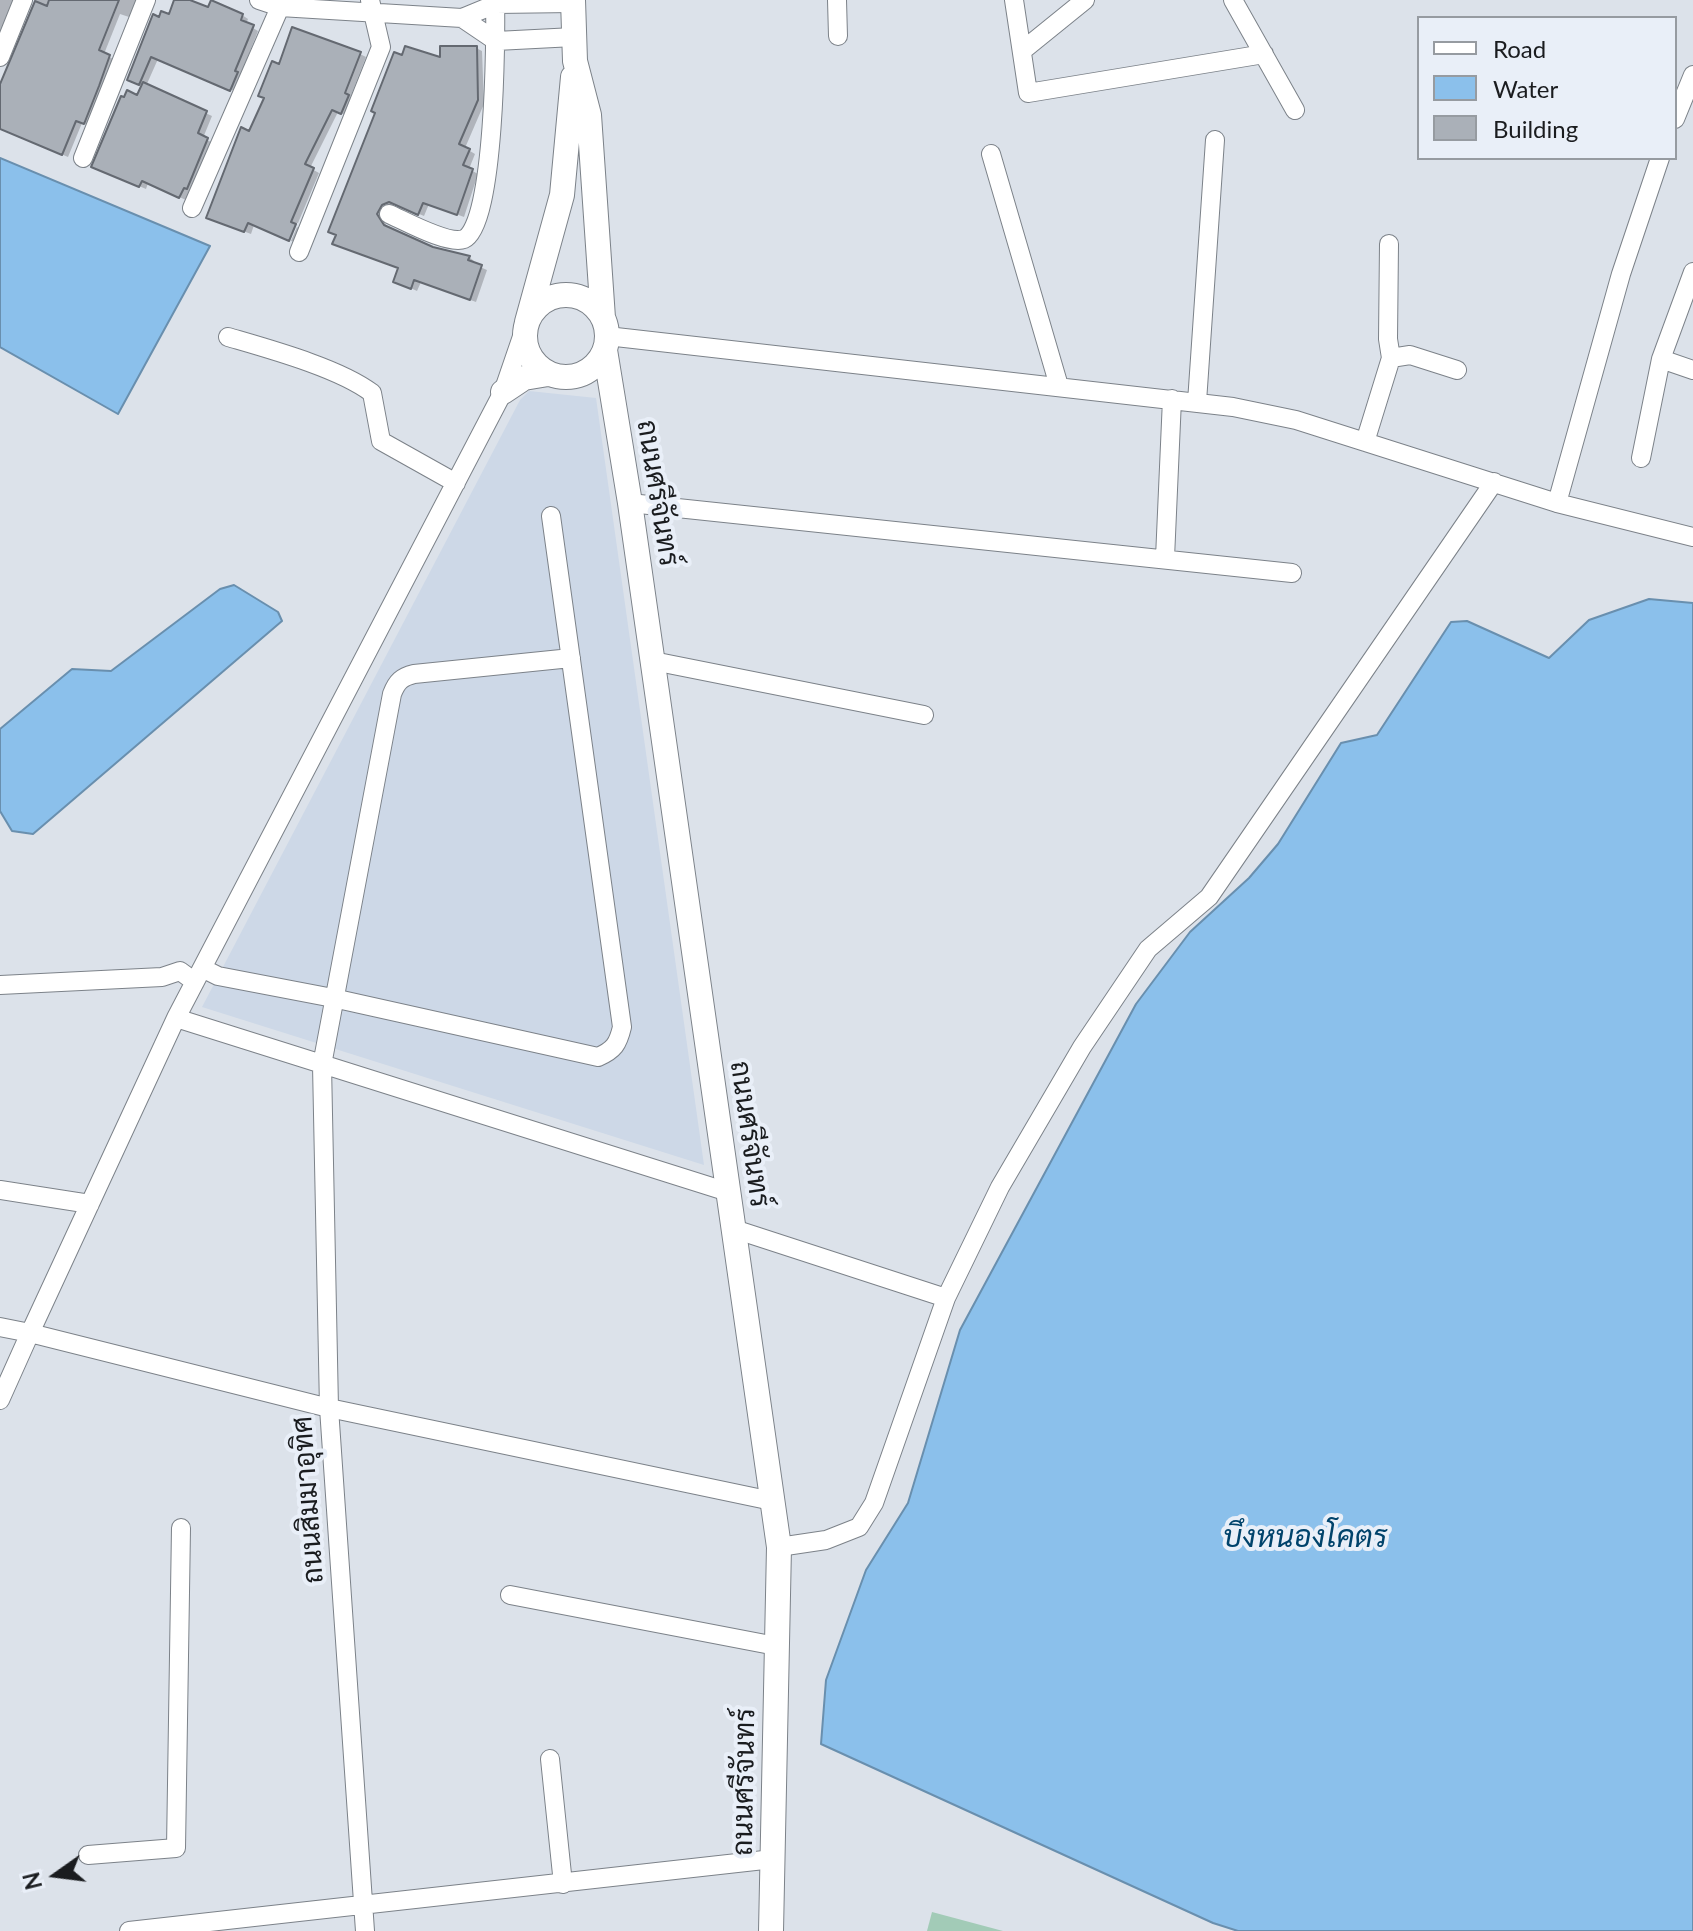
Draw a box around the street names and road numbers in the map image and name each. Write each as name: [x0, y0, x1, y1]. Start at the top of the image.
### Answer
street label: ถนนศรีจันทร์: [630, 417, 686, 569]
street label: ถนนศรีจันทร์: [723, 1059, 777, 1209]
street label: ถนนสิมมาอุทิศ: [285, 1415, 331, 1585]
street label: ถนนศรีจันทร์: [726, 1708, 762, 1856]

